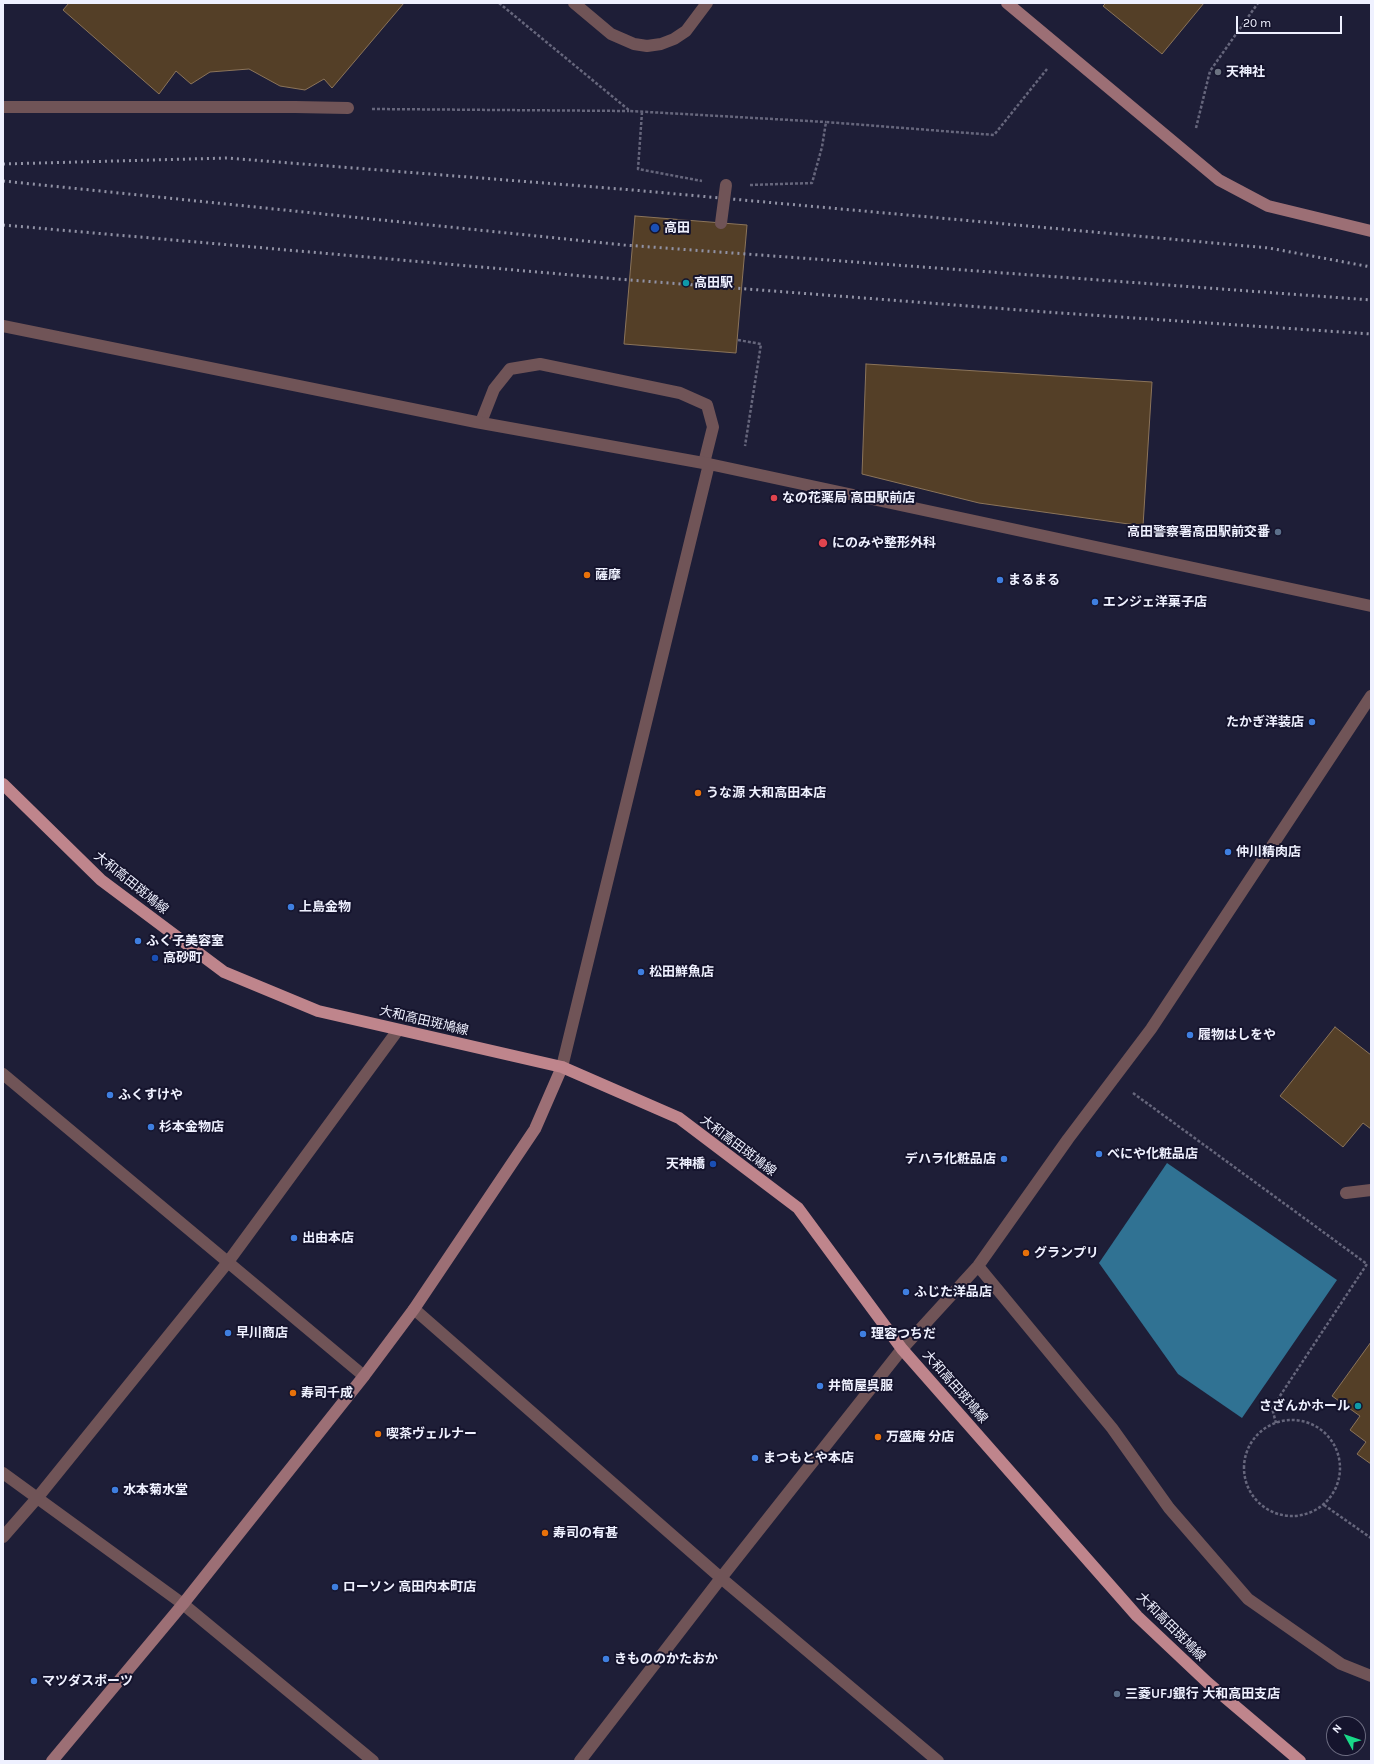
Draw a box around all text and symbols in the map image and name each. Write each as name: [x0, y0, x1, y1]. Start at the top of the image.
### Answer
scale bar: [1238, 8, 1344, 34]
text: 20 m: [1243, 16, 1271, 30]
place label: 天神社: [1226, 64, 1265, 80]
marker: 天神社: [1213, 67, 1223, 77]
place label: 高田: [664, 220, 690, 236]
marker: 高田: [649, 222, 661, 234]
place label: 高田駅: [694, 275, 733, 291]
marker: 高田駅: [681, 278, 691, 288]
place label: なの花薬局 高田駅前店: [782, 490, 915, 506]
marker: なの花薬局 高田駅前店: [769, 493, 779, 503]
place label: 高田警察署高田駅前交番: [1127, 524, 1270, 540]
marker: 高田警察署高田駅前交番: [1273, 527, 1283, 537]
place label: にのみや整形外科: [832, 535, 936, 551]
marker: にのみや整形外科: [817, 537, 829, 549]
place label: 薩摩: [595, 567, 621, 583]
marker: 薩摩: [582, 570, 592, 580]
place label: まるまる: [1008, 572, 1060, 588]
marker: まるまる: [995, 575, 1005, 585]
place label: エンジェ洋菓子店: [1103, 594, 1207, 610]
marker: エンジェ洋菓子店: [1090, 597, 1100, 607]
place label: たかぎ洋装店: [1226, 714, 1304, 730]
marker: たかぎ洋装店: [1307, 717, 1317, 727]
place label: うな源 大和高田本店: [706, 785, 826, 801]
marker: うな源 大和高田本店: [693, 788, 703, 798]
place label: 仲川精肉店: [1236, 844, 1301, 860]
marker: 仲川精肉店: [1223, 847, 1233, 857]
street label: 大和高田斑鳩線: [91, 848, 171, 918]
place label: 上島金物: [299, 899, 351, 915]
marker: 上島金物: [286, 902, 296, 912]
place label: ふく子美容室: [146, 933, 224, 949]
marker: ふく子美容室: [133, 936, 143, 946]
place label: 高砂町: [163, 950, 202, 966]
marker: 高砂町: [150, 953, 160, 963]
place label: 松田鮮魚店: [649, 964, 714, 980]
marker: 松田鮮魚店: [636, 967, 646, 977]
street label: 大和高田斑鳩線: [378, 1003, 470, 1039]
place label: 履物はしをや: [1198, 1027, 1276, 1043]
marker: 履物はしをや: [1185, 1030, 1195, 1040]
place label: ふくすけや: [118, 1087, 183, 1103]
marker: ふくすけや: [105, 1090, 115, 1100]
street label: 大和高田斑鳩線: [697, 1112, 779, 1180]
place label: 杉本金物店: [159, 1119, 224, 1135]
marker: 杉本金物店: [146, 1122, 156, 1132]
place label: べにや化粧品店: [1107, 1146, 1198, 1162]
marker: べにや化粧品店: [1094, 1149, 1104, 1159]
place label: デハラ化粧品店: [905, 1151, 996, 1167]
marker: デハラ化粧品店: [999, 1154, 1009, 1164]
place label: 天神橋: [666, 1156, 705, 1172]
marker: 天神橋: [708, 1159, 718, 1169]
place label: 出由本店: [302, 1230, 354, 1246]
marker: 出由本店: [289, 1233, 299, 1243]
place label: グランプリ: [1034, 1245, 1099, 1261]
marker: グランプリ: [1021, 1248, 1031, 1258]
place label: ふじた洋品店: [914, 1284, 992, 1300]
marker: ふじた洋品店: [901, 1287, 911, 1297]
place label: 早川商店: [236, 1325, 288, 1341]
place label: 理容つちだ: [871, 1326, 936, 1342]
marker: 早川商店: [223, 1328, 233, 1338]
marker: 理容つちだ: [858, 1329, 868, 1339]
street label: 大和高田斑鳩線: [919, 1348, 991, 1426]
place label: 井筒屋呉服: [828, 1378, 893, 1394]
marker: 井筒屋呉服: [815, 1381, 825, 1391]
place label: 寿司千成: [301, 1385, 353, 1401]
marker: 寿司千成: [288, 1388, 298, 1398]
place label: さざんかホール: [1259, 1398, 1350, 1414]
marker: さざんかホール: [1353, 1401, 1363, 1411]
place label: 喫茶ヴェルナー: [386, 1426, 477, 1442]
marker: 喫茶ヴェルナー: [373, 1429, 383, 1439]
place label: 万盛庵 分店: [886, 1429, 954, 1445]
marker: 万盛庵 分店: [873, 1432, 883, 1442]
place label: まつもとや本店: [763, 1450, 854, 1466]
marker: まつもとや本店: [750, 1453, 760, 1463]
place label: 水本菊水堂: [123, 1482, 188, 1498]
marker: 水本菊水堂: [110, 1485, 120, 1495]
place label: 寿司の有甚: [553, 1525, 618, 1541]
marker: 寿司の有甚: [540, 1528, 550, 1538]
place label: ローソン 高田内本町店: [343, 1579, 476, 1595]
marker: ローソン 高田内本町店: [330, 1582, 340, 1592]
street label: 大和高田斑鳩線: [1133, 1589, 1209, 1665]
place label: きもののかたおか: [614, 1651, 718, 1667]
marker: きもののかたおか: [601, 1654, 611, 1664]
place label: マツダスポーツ: [42, 1673, 133, 1689]
marker: マツダスポーツ: [29, 1676, 39, 1686]
place label: 三菱UFJ銀行 大和高田支店: [1125, 1686, 1280, 1702]
marker: 三菱UFJ銀行 大和高田支店: [1112, 1689, 1122, 1699]
north arrow: [1326, 1716, 1366, 1756]
text: N: [1330, 1721, 1345, 1736]

